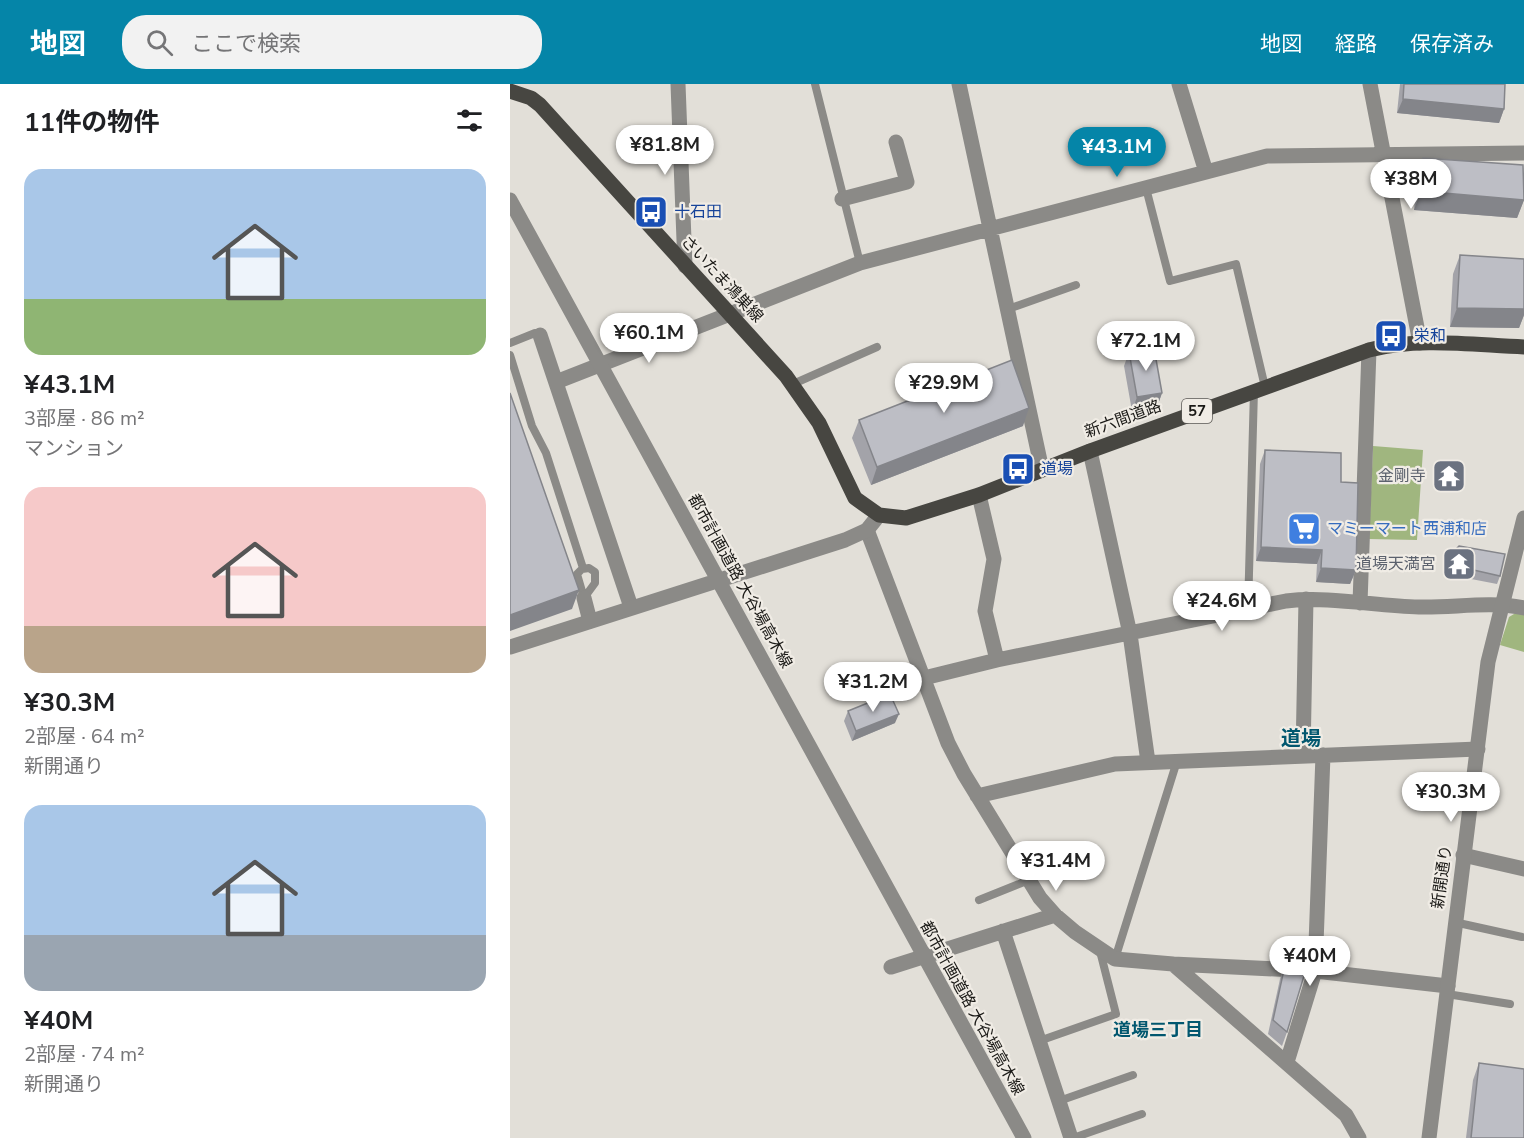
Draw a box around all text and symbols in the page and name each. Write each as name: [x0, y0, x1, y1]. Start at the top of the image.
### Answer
search box: [122, 15, 542, 69]
text: 地図: [30, 25, 86, 63]
icon: search: [143, 26, 176, 59]
text: ここで検索: [191, 29, 301, 59]
text: 地図: [1260, 30, 1302, 58]
text: 経路: [1335, 30, 1377, 58]
text: 保存済み: [1410, 30, 1494, 58]
icon: filters: [453, 104, 486, 137]
text: 11件の物件: [24, 105, 159, 140]
pin: ¥81.8M: [616, 125, 714, 176]
pin: ¥43.1M: [1068, 127, 1166, 178]
text: ¥81.8M: [630, 131, 700, 158]
text: ¥43.1M: [1082, 133, 1152, 160]
pin: ¥38M: [1375, 159, 1447, 210]
text: ¥38M: [1384, 165, 1438, 192]
bus stop icon: 十石田: [633, 194, 669, 230]
place label: 十石田: [674, 201, 722, 223]
icon: home: [201, 208, 309, 316]
street label: さいたま鴻巣線: [676, 231, 768, 327]
pin: ¥60.1M: [600, 313, 698, 364]
bus stop icon: 栄和: [1373, 318, 1409, 354]
text: ¥60.1M: [614, 319, 684, 346]
pin: ¥72.1M: [1097, 321, 1195, 372]
place label: 栄和: [1414, 325, 1446, 347]
text: ¥72.1M: [1111, 327, 1181, 354]
pin: ¥29.9M: [895, 363, 993, 414]
text: ¥43.1M: [24, 367, 115, 402]
text: ¥29.9M: [909, 369, 979, 396]
street label: 新六間道路: [1082, 395, 1164, 443]
road number: 57: [1182, 399, 1212, 423]
text: 3部屋 · 86 m²: [24, 405, 145, 432]
text: マンション: [24, 435, 124, 462]
bus stop icon: 道場: [1000, 451, 1036, 487]
place label: 道場: [1041, 458, 1073, 480]
temple icon: 金剛寺: [1431, 458, 1467, 494]
place label: 金剛寺: [1378, 465, 1426, 487]
street label: 都市計画道路 大谷場高木線: [683, 490, 797, 672]
supermarket icon: マミーマート西浦和店: [1286, 511, 1322, 547]
place label: マミーマート西浦和店: [1327, 518, 1487, 540]
icon: home: [201, 526, 309, 634]
temple icon: 道場天満宮: [1441, 546, 1477, 582]
place label: 道場天満宮: [1356, 553, 1436, 575]
pin: ¥24.6M: [1173, 581, 1271, 632]
text: ¥24.6M: [1187, 587, 1257, 614]
pin: ¥31.2M: [824, 662, 922, 713]
text: ¥31.2M: [838, 668, 908, 695]
text: ¥30.3M: [24, 685, 115, 720]
text: 2部屋 · 64 m²: [24, 723, 145, 750]
district label: 道場: [1281, 725, 1321, 752]
text: 新開通り: [24, 753, 104, 780]
pin: ¥30.3M: [1402, 772, 1500, 823]
text: ¥30.3M: [1416, 778, 1486, 805]
pin: ¥31.4M: [1007, 841, 1105, 892]
icon: home: [201, 844, 309, 952]
street label: 新開通り: [1427, 844, 1457, 910]
text: ¥31.4M: [1021, 847, 1091, 874]
street label: 都市計画道路 大谷場高木線: [915, 917, 1029, 1099]
pin: ¥40M: [1274, 936, 1346, 987]
text: ¥40M: [1283, 942, 1337, 969]
text: ¥40M: [24, 1003, 93, 1038]
district label: 道場三丁目: [1113, 1018, 1203, 1042]
text: 2部屋 · 74 m²: [24, 1041, 145, 1068]
text: 新開通り: [24, 1071, 104, 1098]

